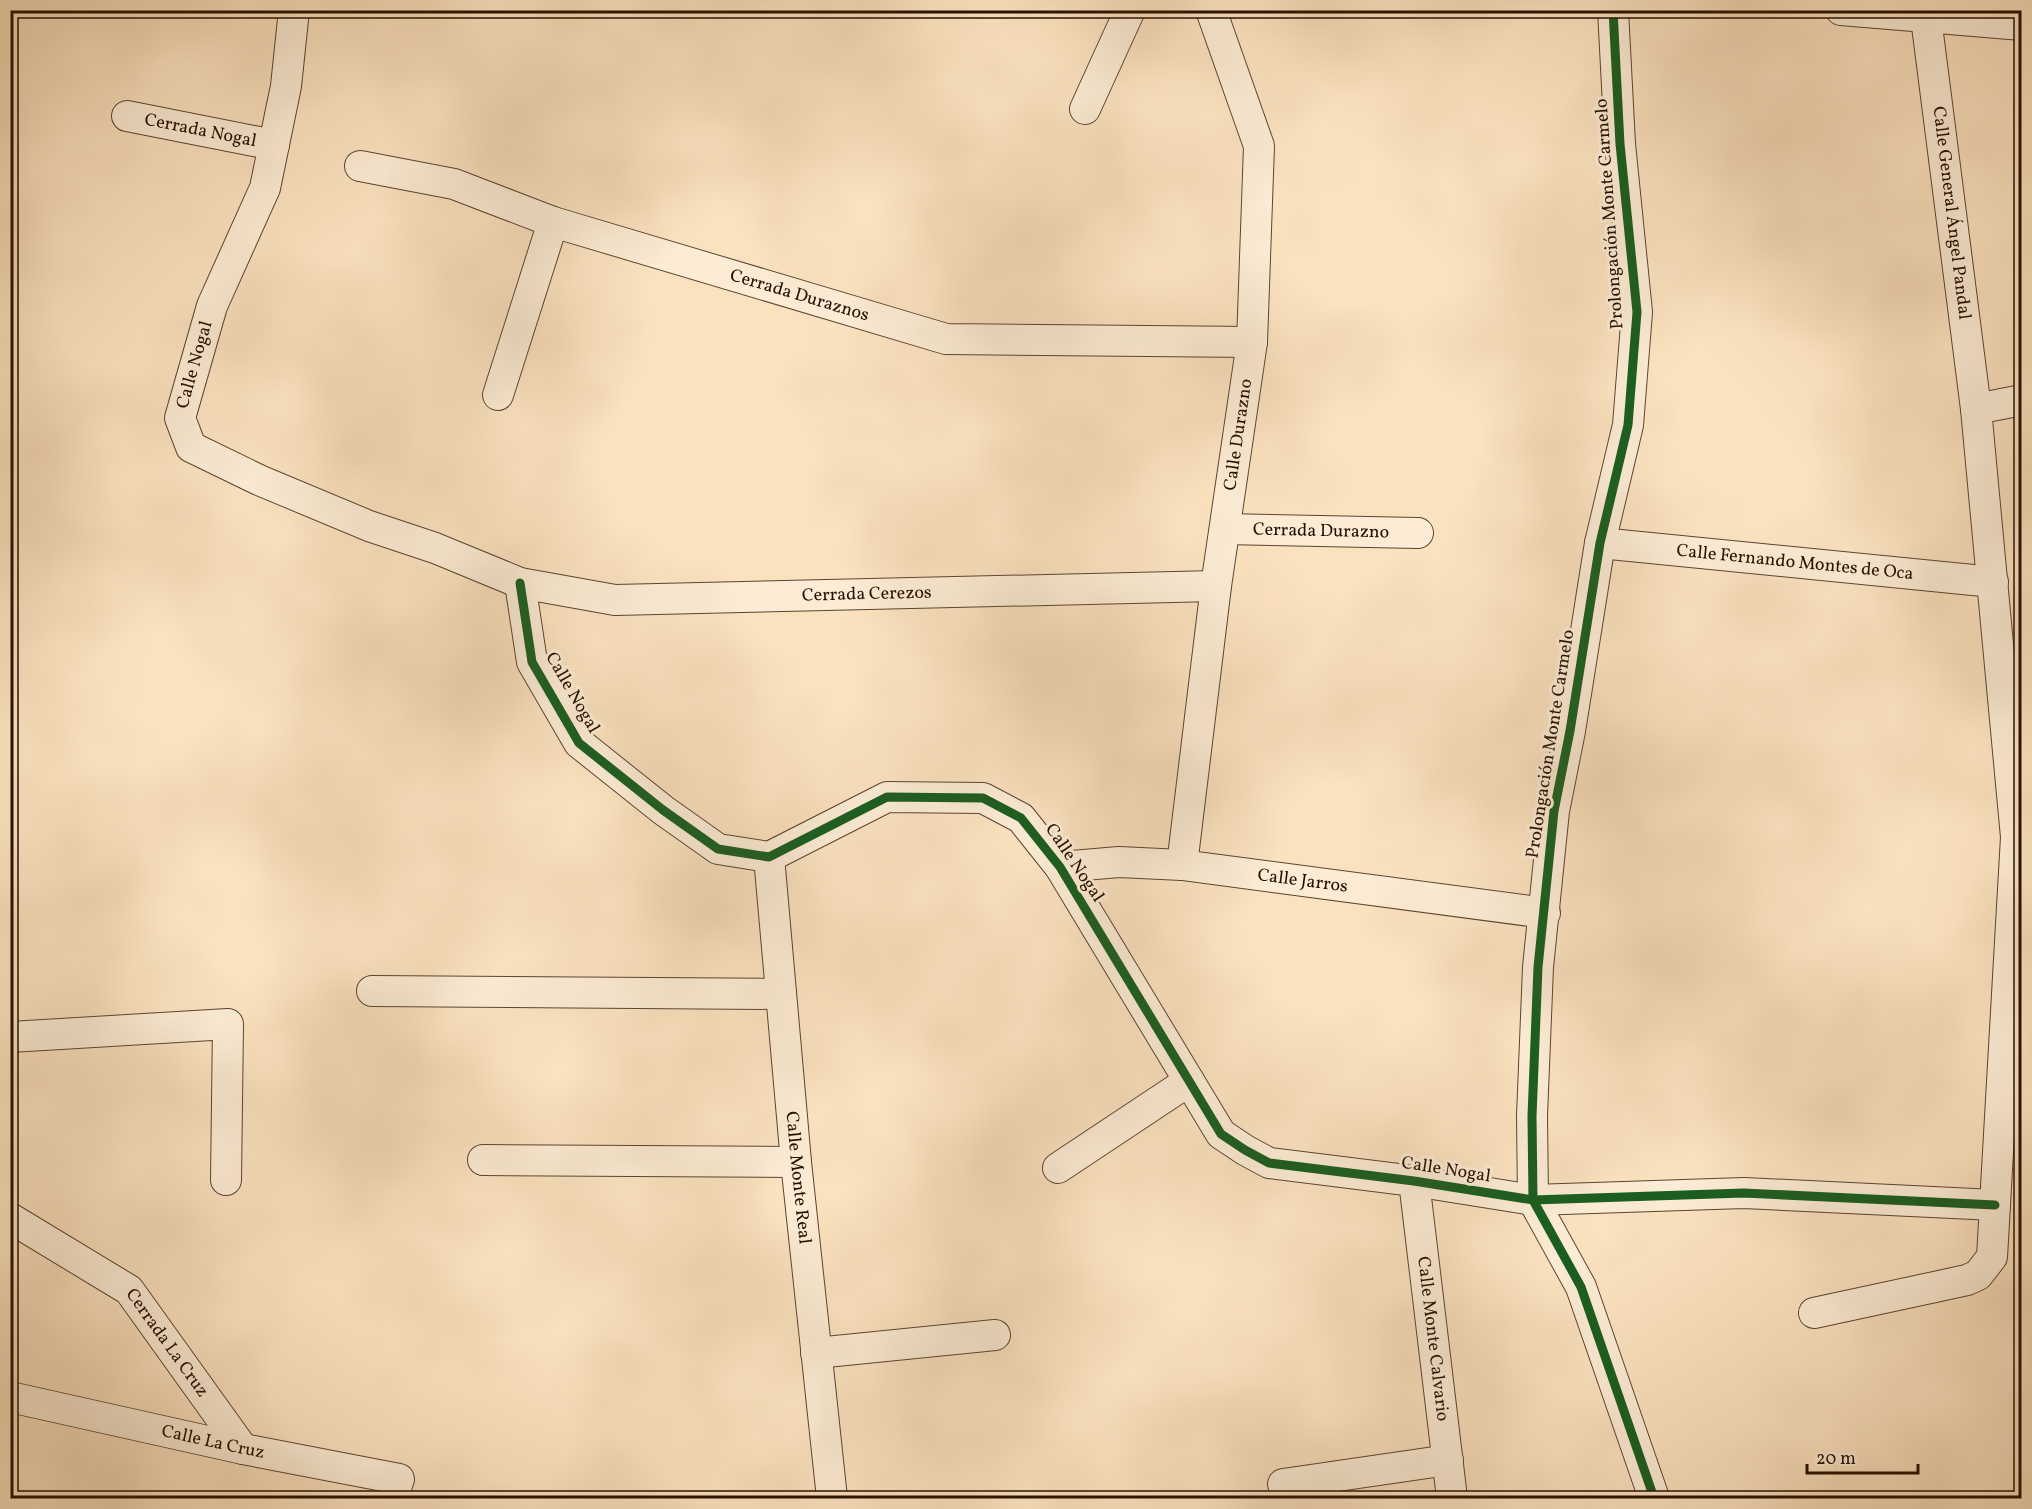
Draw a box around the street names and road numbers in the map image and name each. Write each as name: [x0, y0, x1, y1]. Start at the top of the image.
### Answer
street label: Prolongación Monte Carmelo: [1589, 98, 1631, 330]
street label: Calle General Ángel Pandal: [1925, 105, 1977, 321]
street label: Cerrada Nogal: [142, 107, 259, 154]
street label: Cerrada Duraznos: [727, 263, 872, 328]
street label: Calle Nogal: [171, 318, 219, 412]
street label: Calle Durazno: [1218, 377, 1259, 492]
street label: Cerrada Durazno: [1253, 517, 1389, 545]
street label: Calle Fernando Montes de Oca: [1675, 538, 1915, 587]
street label: Cerrada Cerezos: [802, 580, 932, 608]
street label: Prolongación Monte Carmelo: [1521, 628, 1581, 860]
street label: Calle Nogal: [539, 648, 605, 738]
street label: Calle Nogal: [1038, 819, 1110, 907]
street label: Calle Jarros: [1256, 863, 1349, 899]
street label: Calle Monte Real: [779, 1110, 817, 1245]
street label: Calle Nogal: [1400, 1151, 1492, 1189]
street label: Calle Monte Calvario: [1411, 1255, 1455, 1423]
street label: Cerrada La Cruz: [119, 1283, 214, 1402]
street label: Calle La Cruz: [159, 1419, 267, 1465]

